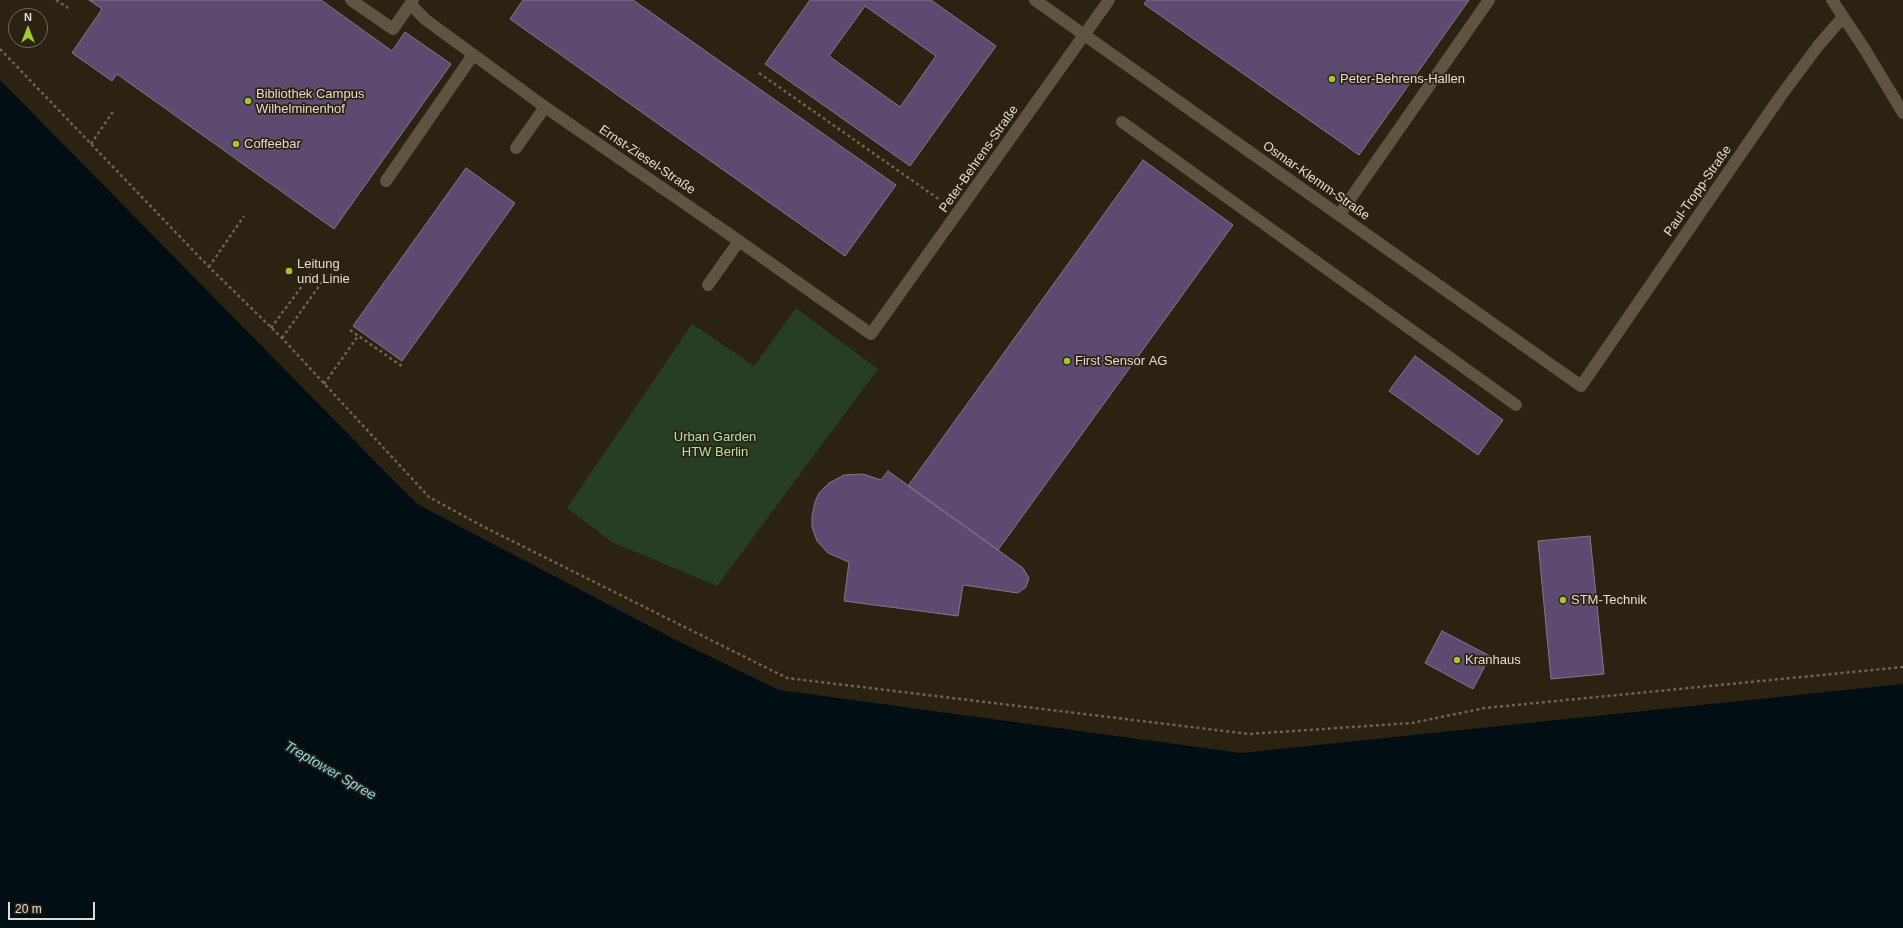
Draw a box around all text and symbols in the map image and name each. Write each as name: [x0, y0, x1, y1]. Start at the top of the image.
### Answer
north arrow: [8, 8, 48, 48]
text: N: [24, 11, 32, 23]
place label: Peter-Behrens-Hallen: [1340, 71, 1465, 87]
marker: Peter-Behrens-Hallen: [1327, 74, 1337, 84]
place label: Bibliothek Campus Wilhelminenhof: [256, 86, 364, 117]
marker: Bibliothek Campus Wilhelminenhof: [243, 96, 253, 106]
street label: Peter-Behrens-Straße: [936, 102, 1022, 216]
street label: Ernst-Ziesel-Straße: [596, 122, 698, 198]
place label: Coffeebar: [244, 136, 301, 152]
street label: Osmar-Klemm-Straße: [1259, 138, 1373, 224]
marker: Coffeebar: [231, 139, 241, 149]
street label: Paul-Tropp-Straße: [1661, 143, 1735, 239]
place label: Leitung und Linie: [297, 256, 350, 287]
marker: Leitung und Linie: [284, 266, 294, 276]
place label: First Sensor AG: [1075, 353, 1167, 369]
marker: First Sensor AG: [1062, 356, 1072, 366]
park label: Urban Garden HTW Berlin: [674, 429, 756, 460]
place label: STM-Technik: [1571, 592, 1647, 608]
marker: STM-Technik: [1558, 595, 1568, 605]
place label: Kranhaus: [1465, 652, 1521, 668]
marker: Kranhaus: [1452, 655, 1462, 665]
water label: Treptower Spree: [281, 738, 379, 804]
scale bar: [10, 894, 97, 920]
text: 20 m: [15, 902, 42, 916]

